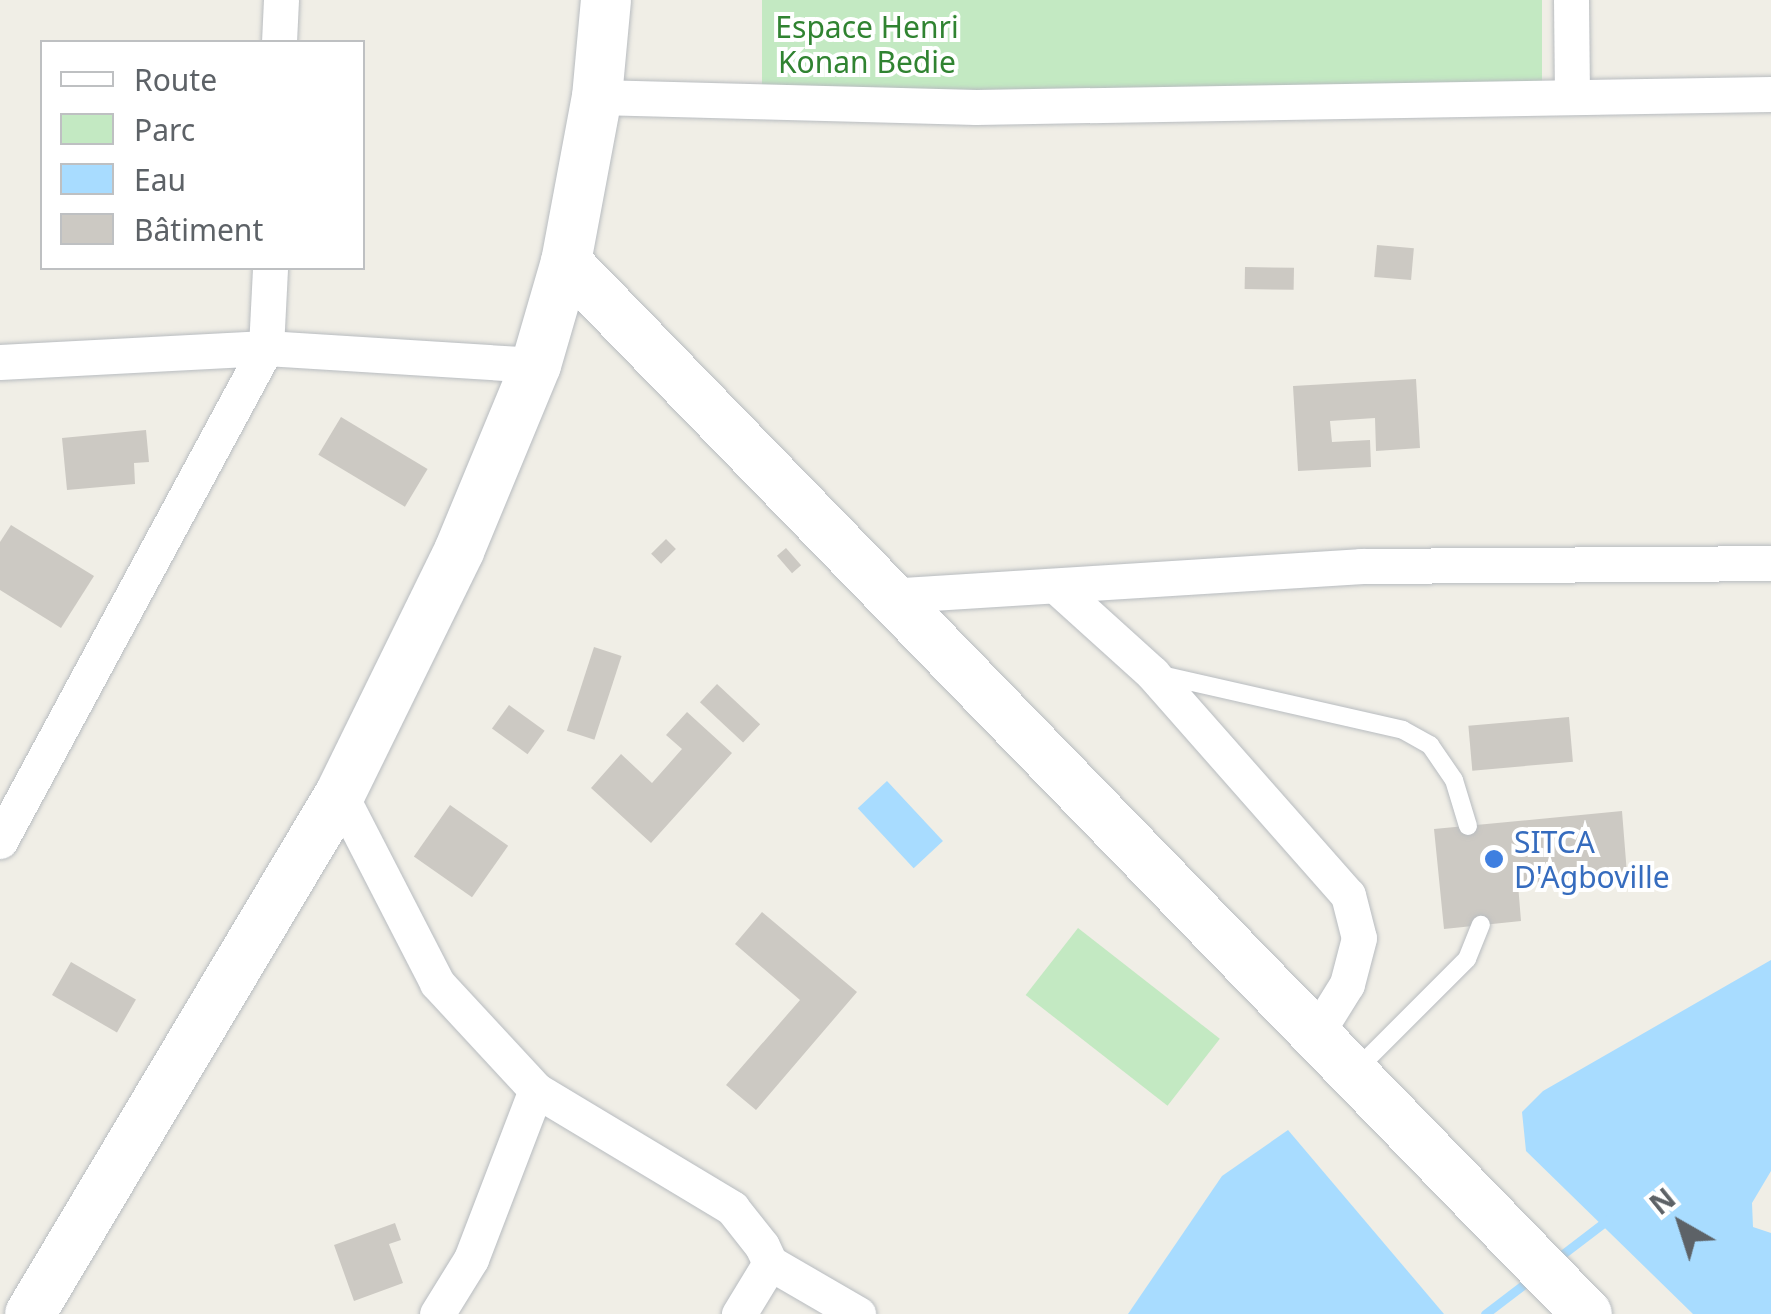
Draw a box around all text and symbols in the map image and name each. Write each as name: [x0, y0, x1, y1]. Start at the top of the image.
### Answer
park label: Espace Henri Konan Bedie: [775, 9, 959, 80]
legend: [40, 40, 365, 270]
text: Route: [134, 59, 217, 100]
text: Parc: [134, 109, 195, 150]
text: Eau: [134, 159, 186, 200]
text: Bâtiment: [134, 209, 263, 250]
place label: SITCA D'Agboville: [1514, 824, 1670, 894]
marker: SITCA D'Agboville: [1483, 848, 1505, 870]
north arrow: [1631, 1174, 1731, 1274]
text: N: [1641, 1179, 1683, 1223]

